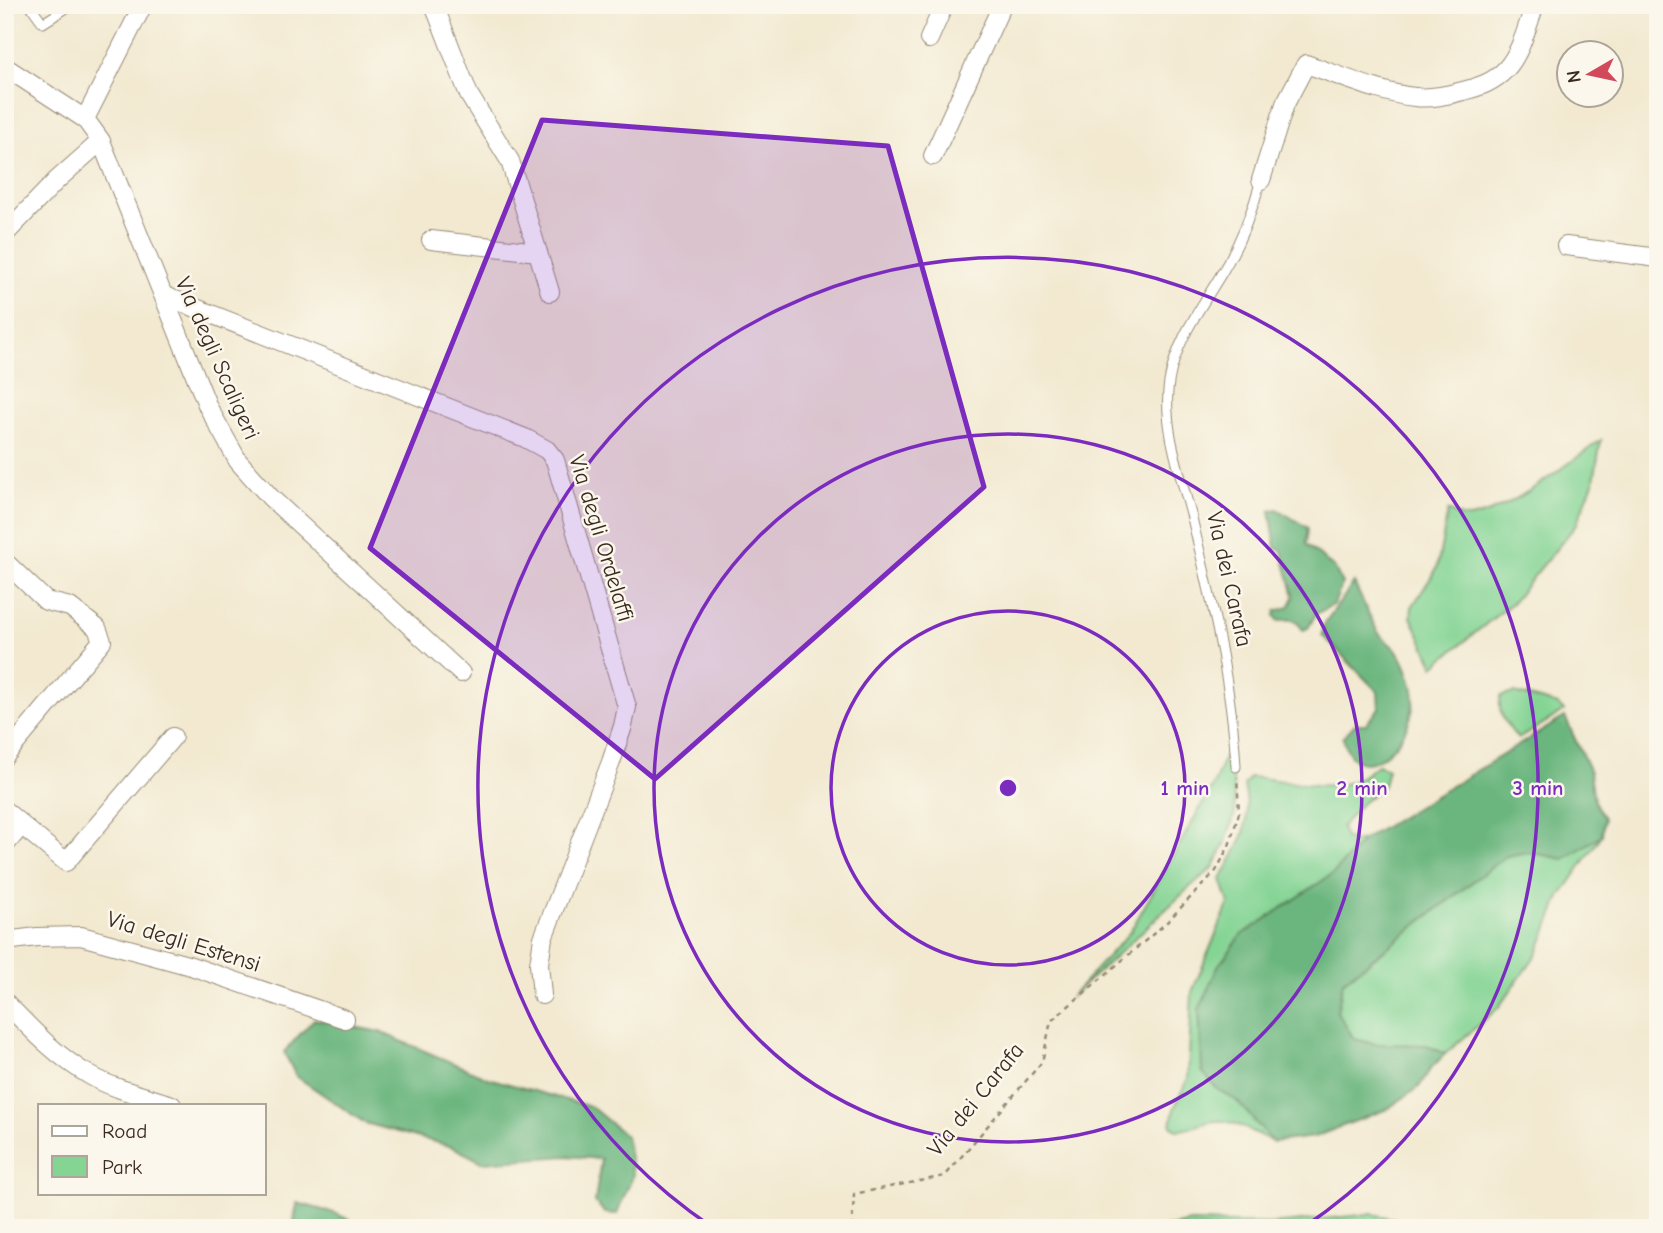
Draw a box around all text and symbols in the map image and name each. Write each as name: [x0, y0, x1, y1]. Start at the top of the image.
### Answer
north arrow: [1554, 38, 1624, 108]
text: N: [1562, 69, 1586, 84]
street label: Via degli Scaligeri: [170, 273, 265, 444]
street label: Via degli Ordelaffi: [563, 452, 640, 625]
street label: Via dei Carafa: [1201, 509, 1258, 649]
centre of rings: [996, 776, 1020, 800]
text: 1 min: [1161, 776, 1209, 800]
text: 2 min: [1336, 776, 1388, 800]
text: 3 min: [1512, 776, 1564, 800]
street label: Via degli Estensi: [104, 905, 264, 978]
street label: Via dei Carafa: [921, 1037, 1029, 1161]
legend: [38, 1104, 266, 1194]
text: Road: [102, 1119, 147, 1143]
text: Park: [102, 1155, 142, 1179]

